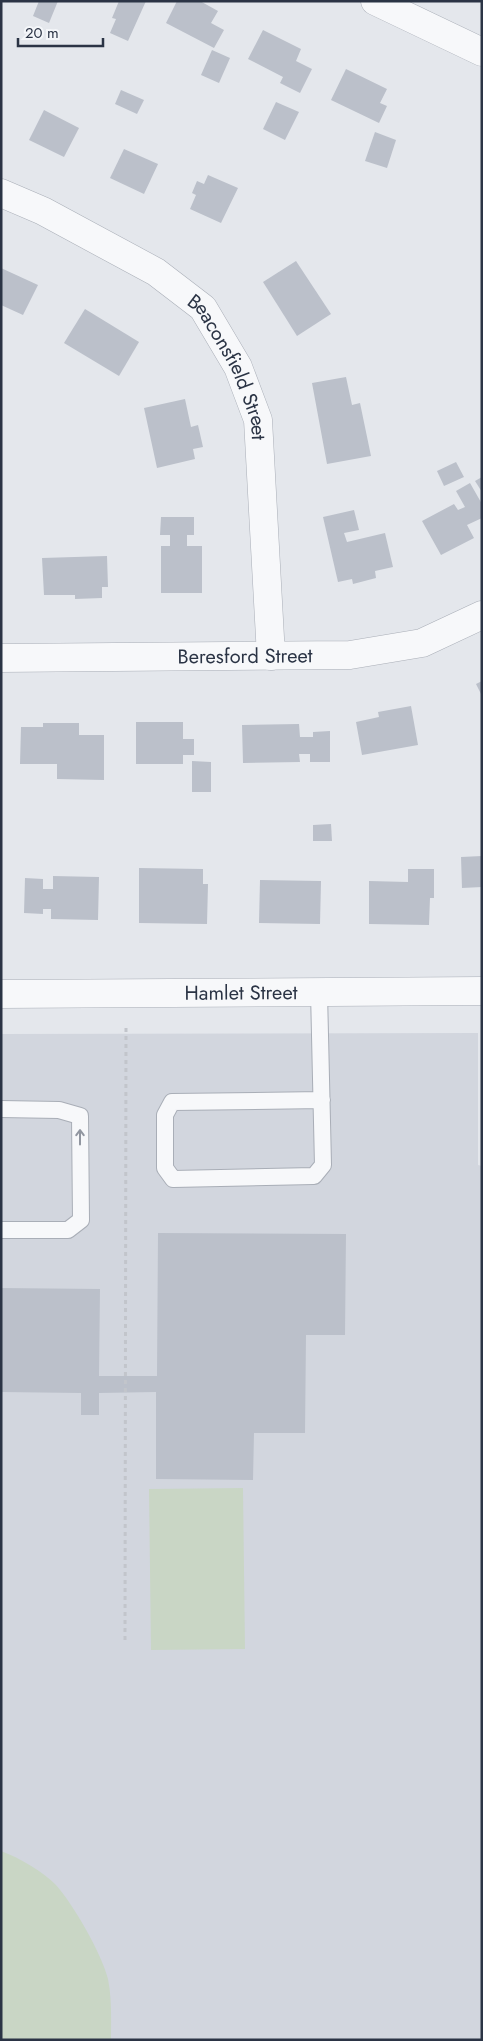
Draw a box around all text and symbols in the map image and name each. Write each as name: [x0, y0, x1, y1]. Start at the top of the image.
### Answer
scale bar: [18, 15, 102, 47]
text: 20 m: [25, 22, 59, 44]
street label: Beaconsfield Street: [182, 287, 274, 441]
street label: Beresford Street: [177, 641, 313, 671]
street label: Hamlet Street: [184, 978, 298, 1007]
one-way arrow: [75, 1129, 85, 1146]

